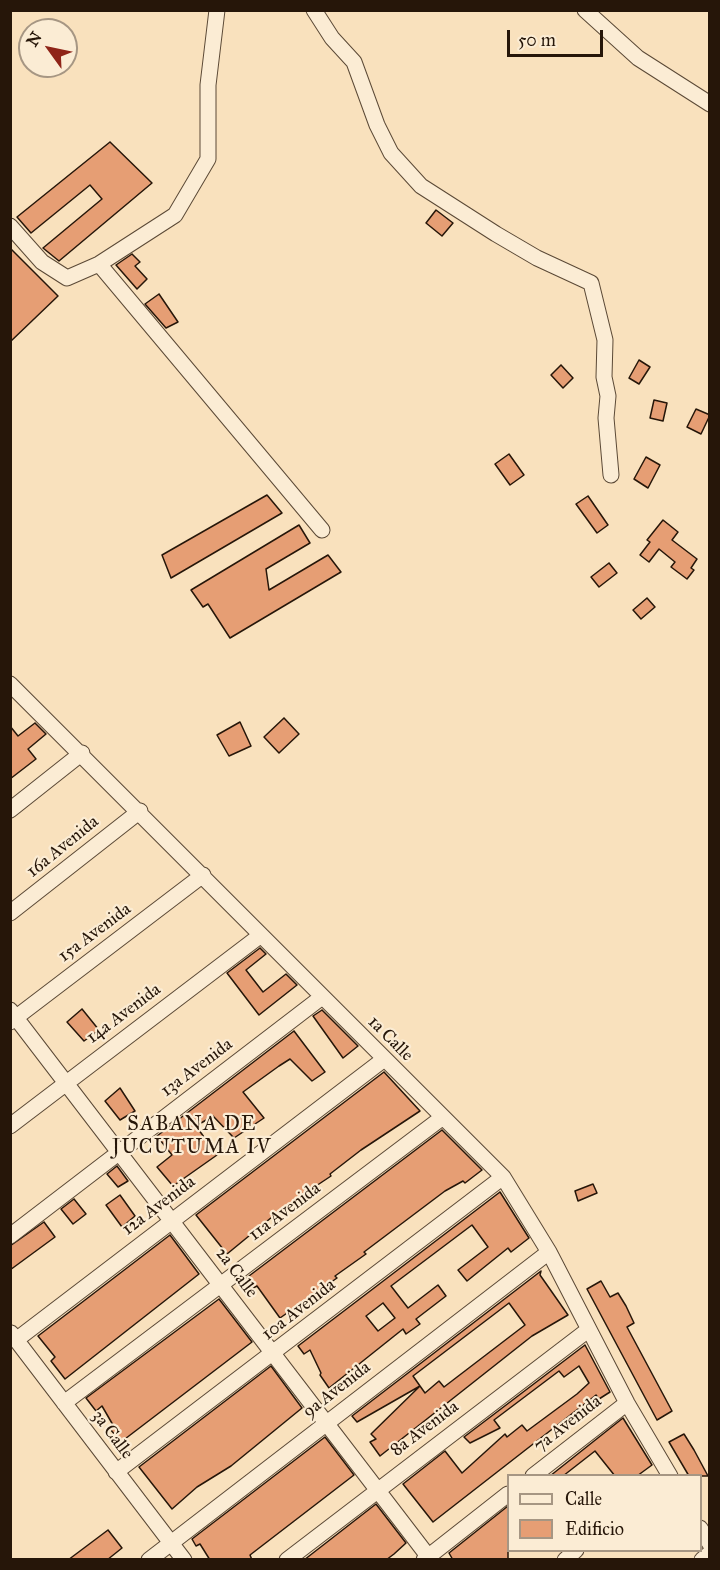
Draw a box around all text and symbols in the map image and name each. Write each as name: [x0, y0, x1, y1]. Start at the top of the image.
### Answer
north arrow: [18, 18, 78, 78]
scale bar: [510, 18, 606, 56]
text: N: [22, 28, 46, 50]
text: 50 m: [518, 29, 556, 51]
street label: 16a Avenida: [23, 811, 103, 883]
street label: 15a Avenida: [54, 899, 136, 967]
street label: 14a Avenida: [83, 979, 165, 1049]
street label: 1a Calle: [363, 1012, 417, 1066]
street label: 13a Avenida: [157, 1034, 237, 1102]
district label: SABANA DE JUCUTUMA IV: [112, 1113, 272, 1160]
street label: 12a Avenida: [118, 1171, 200, 1241]
street label: 11a Avenida: [245, 1178, 325, 1246]
street label: 2a Calle: [210, 1244, 262, 1302]
street label: 10a Avenida: [258, 1275, 340, 1345]
street label: 9a Avenida: [299, 1357, 375, 1423]
street label: 7a Avenida: [530, 1391, 606, 1457]
street label: 8a Avenida: [387, 1396, 463, 1462]
street label: 3a Calle: [87, 1406, 137, 1464]
legend: [507, 1474, 702, 1552]
text: Calle: [565, 1488, 602, 1510]
text: Edificio: [565, 1518, 624, 1540]

